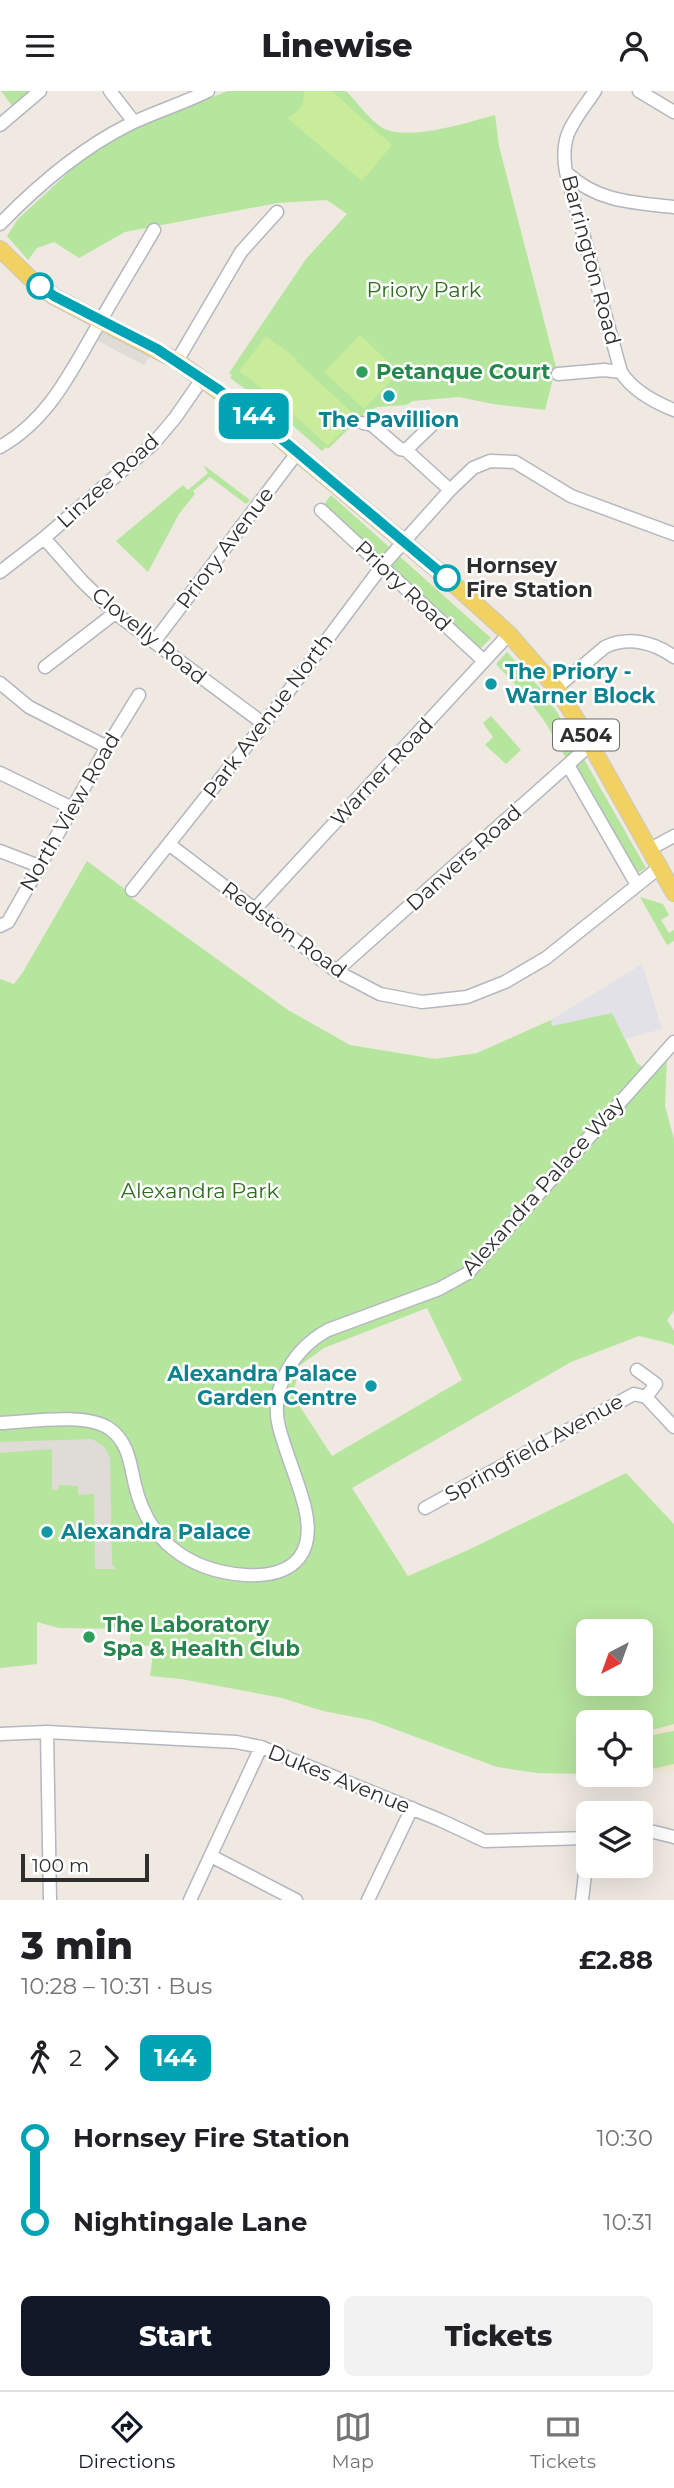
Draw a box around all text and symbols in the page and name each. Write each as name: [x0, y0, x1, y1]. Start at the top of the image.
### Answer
text: Linewise: [262, 26, 412, 65]
icon: menu: [21, 27, 59, 65]
icon: person: [615, 27, 653, 65]
street label: Barrington Road: [557, 172, 626, 348]
unlabelled marker: [27, 273, 53, 299]
park label: Priory Park: [367, 277, 482, 302]
place label: Petanque Court: [376, 359, 550, 384]
marker: Petanque Court: [354, 364, 370, 380]
marker: The Pavillion: [381, 388, 397, 404]
line badge: 144: [214, 393, 294, 439]
text: 144: [233, 401, 275, 430]
place label: The Pavillion: [319, 407, 459, 432]
street label: Linzee Road: [52, 428, 164, 533]
street label: Priory Avenue: [171, 482, 279, 614]
street label: Priory Road: [350, 535, 456, 636]
place label: Hornsey Fire Station: [466, 553, 593, 602]
marker: Hornsey Fire Station: [434, 565, 460, 591]
street label: Clovelly Road: [87, 582, 212, 689]
street label: Park Avenue North: [197, 628, 338, 803]
place label: The Priory - Warner Block: [505, 659, 656, 708]
marker: The Priory - Warner Block: [483, 676, 499, 692]
street label: Warner Road: [325, 712, 438, 831]
road number: A504: [553, 719, 619, 751]
street label: North View Road: [14, 728, 125, 895]
street label: Danvers Road: [401, 799, 526, 916]
street label: Redston Road: [217, 876, 352, 983]
street label: Alexandra Palace Way: [456, 1091, 630, 1280]
park label: Alexandra Park: [121, 1178, 280, 1203]
place label: Alexandra Palace Garden Centre: [166, 1361, 357, 1410]
marker: Alexandra Palace Garden Centre: [363, 1378, 379, 1394]
street label: Springfield Avenue: [440, 1388, 627, 1507]
place label: Alexandra Palace: [60, 1519, 251, 1544]
marker: Alexandra Palace: [39, 1524, 55, 1540]
place label: The Laboratory Spa & Health Club: [103, 1612, 300, 1661]
north arrow: [576, 1619, 653, 1696]
map controls: [576, 1619, 653, 1878]
marker: The Laboratory Spa & Health Club: [81, 1629, 97, 1645]
button: locate: [576, 1710, 653, 1787]
street label: Dukes Avenue: [264, 1739, 414, 1818]
button: layers: [576, 1801, 653, 1878]
scale bar: [21, 1851, 149, 1883]
text: 100 m: [32, 1854, 89, 1877]
text: 3 min: [21, 1922, 133, 1969]
text: £2.88: [579, 1944, 653, 1976]
text: 10:28 – 10:31 · Bus: [21, 1972, 212, 2000]
icon: walk: [21, 2039, 59, 2077]
icon: forward: [92, 2039, 130, 2077]
text: 144: [154, 2043, 197, 2072]
text: 2: [69, 2044, 82, 2072]
text: Hornsey Fire Station: [73, 2122, 350, 2154]
text: 10:30: [596, 2124, 653, 2152]
text: Nightingale Lane: [73, 2206, 307, 2238]
text: 10:31: [603, 2208, 653, 2236]
button: Start: [21, 2296, 330, 2376]
button: Tickets: [344, 2296, 653, 2376]
tab: Directions: [78, 2408, 175, 2473]
tab: Map: [332, 2408, 374, 2473]
tab: Tickets: [530, 2408, 596, 2473]

